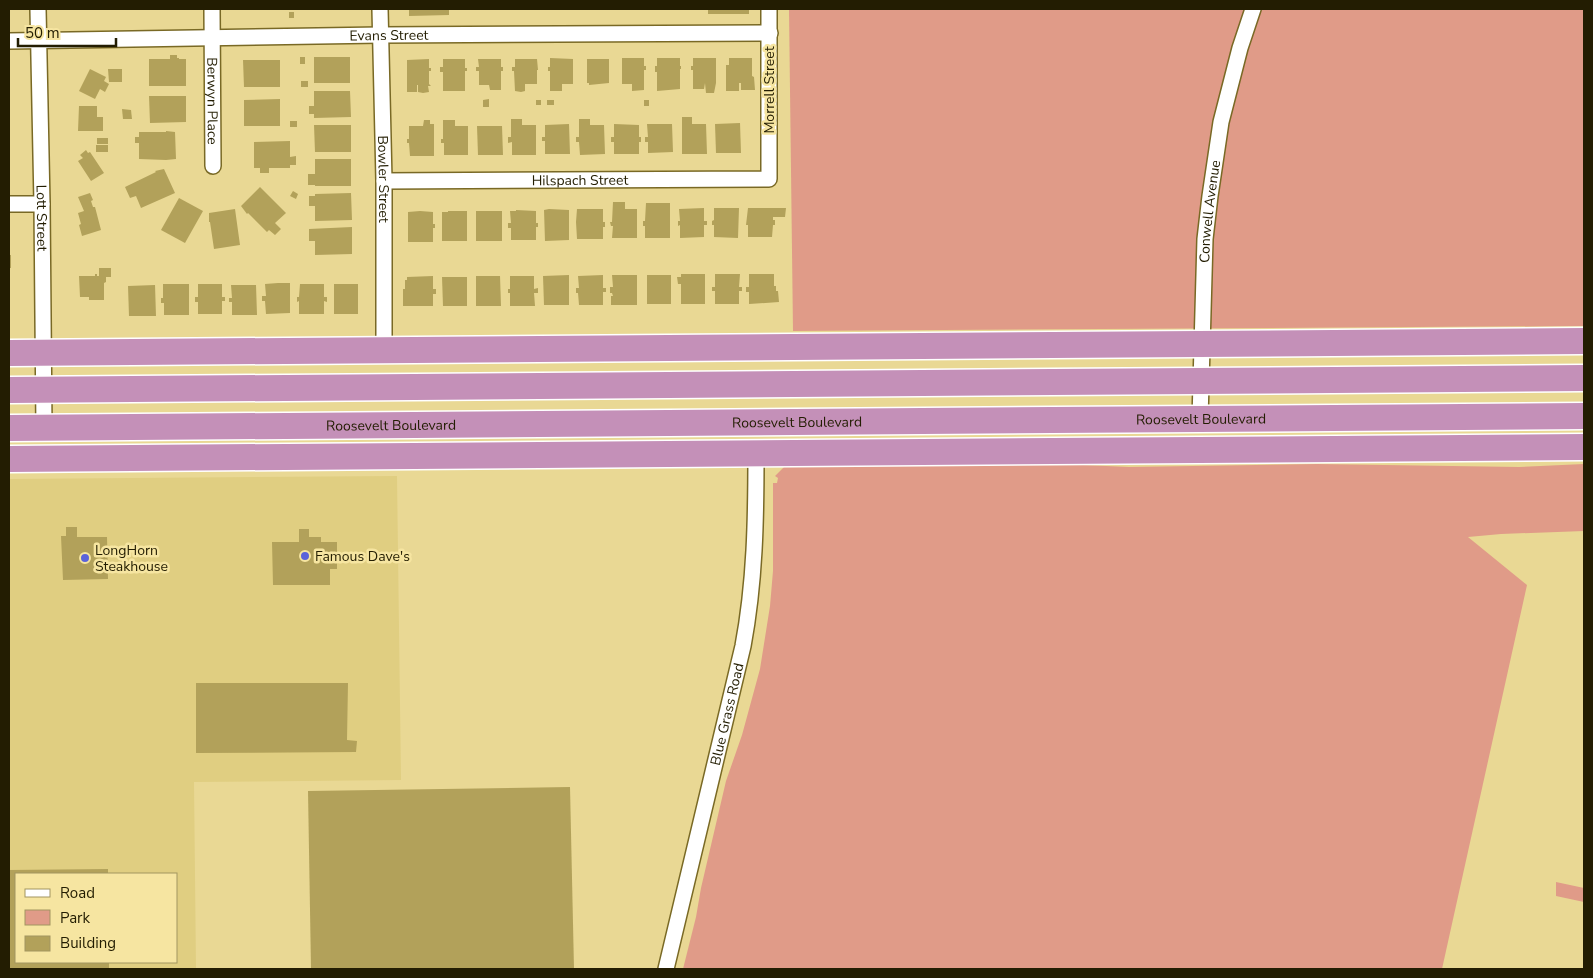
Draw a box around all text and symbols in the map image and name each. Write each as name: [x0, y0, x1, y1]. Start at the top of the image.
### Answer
scale bar: [18, 15, 115, 47]
text: 50 m: [25, 23, 60, 43]
street label: Evans Street: [349, 25, 429, 45]
street label: Morrell Street: [760, 46, 779, 134]
street label: Berwyn Place: [203, 57, 222, 145]
street label: Bowler Street: [373, 135, 394, 223]
street label: Conwell Avenue: [1195, 159, 1225, 263]
street label: Hilspach Street: [532, 170, 628, 190]
street label: Lott Street: [32, 184, 52, 252]
street label: Roosevelt Boulevard: [1136, 409, 1266, 429]
street label: Roosevelt Boulevard: [732, 412, 862, 432]
street label: Roosevelt Boulevard: [326, 415, 456, 435]
place label: LongHorn Steakhouse: [95, 541, 168, 576]
place label: Famous Dave's: [315, 547, 410, 566]
marker: Famous Dave's: [299, 550, 311, 562]
marker: LongHorn Steakhouse: [79, 552, 91, 564]
street label: Blue Grass Road: [705, 661, 748, 767]
legend: [15, 873, 178, 963]
text: Road: [60, 883, 95, 903]
text: Park: [60, 908, 90, 928]
text: Building: [60, 933, 116, 953]

